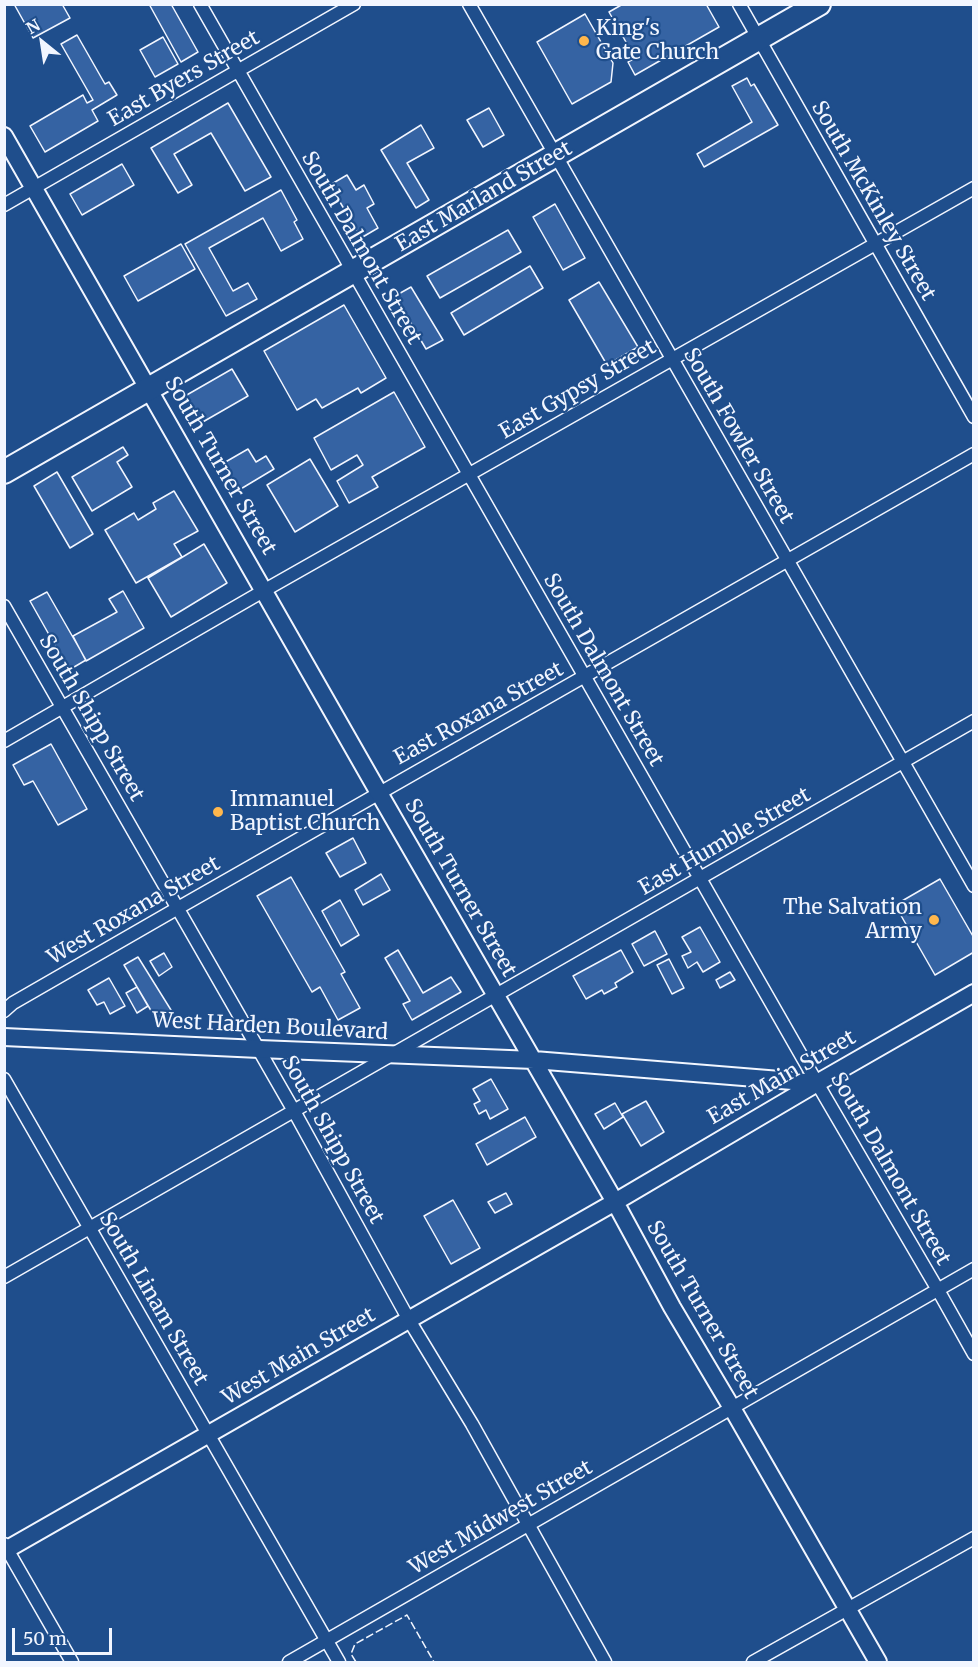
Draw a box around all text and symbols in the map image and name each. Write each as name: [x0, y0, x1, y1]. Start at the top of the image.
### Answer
north arrow: [12, 12, 72, 72]
text: N: [23, 15, 43, 38]
place label: King's Gate Church: [596, 16, 719, 66]
street label: East Byers Street: [104, 26, 264, 132]
marker: King's Gate Church: [577, 34, 591, 48]
street label: South McKinley Street: [806, 97, 940, 305]
street label: East Marland Street: [391, 136, 577, 258]
street label: South Dalmont Street: [295, 147, 427, 349]
street label: East Gypsy Street: [495, 335, 661, 445]
street label: South Fowler Street: [677, 344, 799, 528]
street label: South Turner Street: [159, 373, 281, 559]
street label: South Dalmont Street: [537, 569, 669, 771]
street label: South Shipp Street: [33, 630, 149, 806]
street label: East Roxana Street: [390, 657, 568, 771]
street label: East Humble Street: [635, 783, 815, 901]
place label: Immanuel Baptist Church: [230, 787, 380, 837]
street label: South Turner Street: [399, 795, 521, 981]
marker: Immanuel Baptist Church: [211, 805, 225, 819]
street label: West Roxana Street: [43, 851, 225, 971]
place label: The Salvation Army: [783, 895, 922, 945]
marker: The Salvation Army: [927, 913, 941, 927]
street label: West Harden Boulevard: [151, 1008, 389, 1046]
street label: East Main Street: [704, 1025, 860, 1131]
street label: South Shipp Street: [275, 1051, 389, 1229]
street label: South Dalmont Street: [824, 1068, 956, 1270]
street label: South Linam Street: [93, 1208, 213, 1390]
street label: South Turner Street: [641, 1217, 763, 1403]
street label: West Main Street: [218, 1303, 380, 1411]
street label: West Midwest Street: [405, 1455, 597, 1581]
scale bar: [15, 1616, 116, 1654]
text: 50 m: [23, 1627, 67, 1650]

